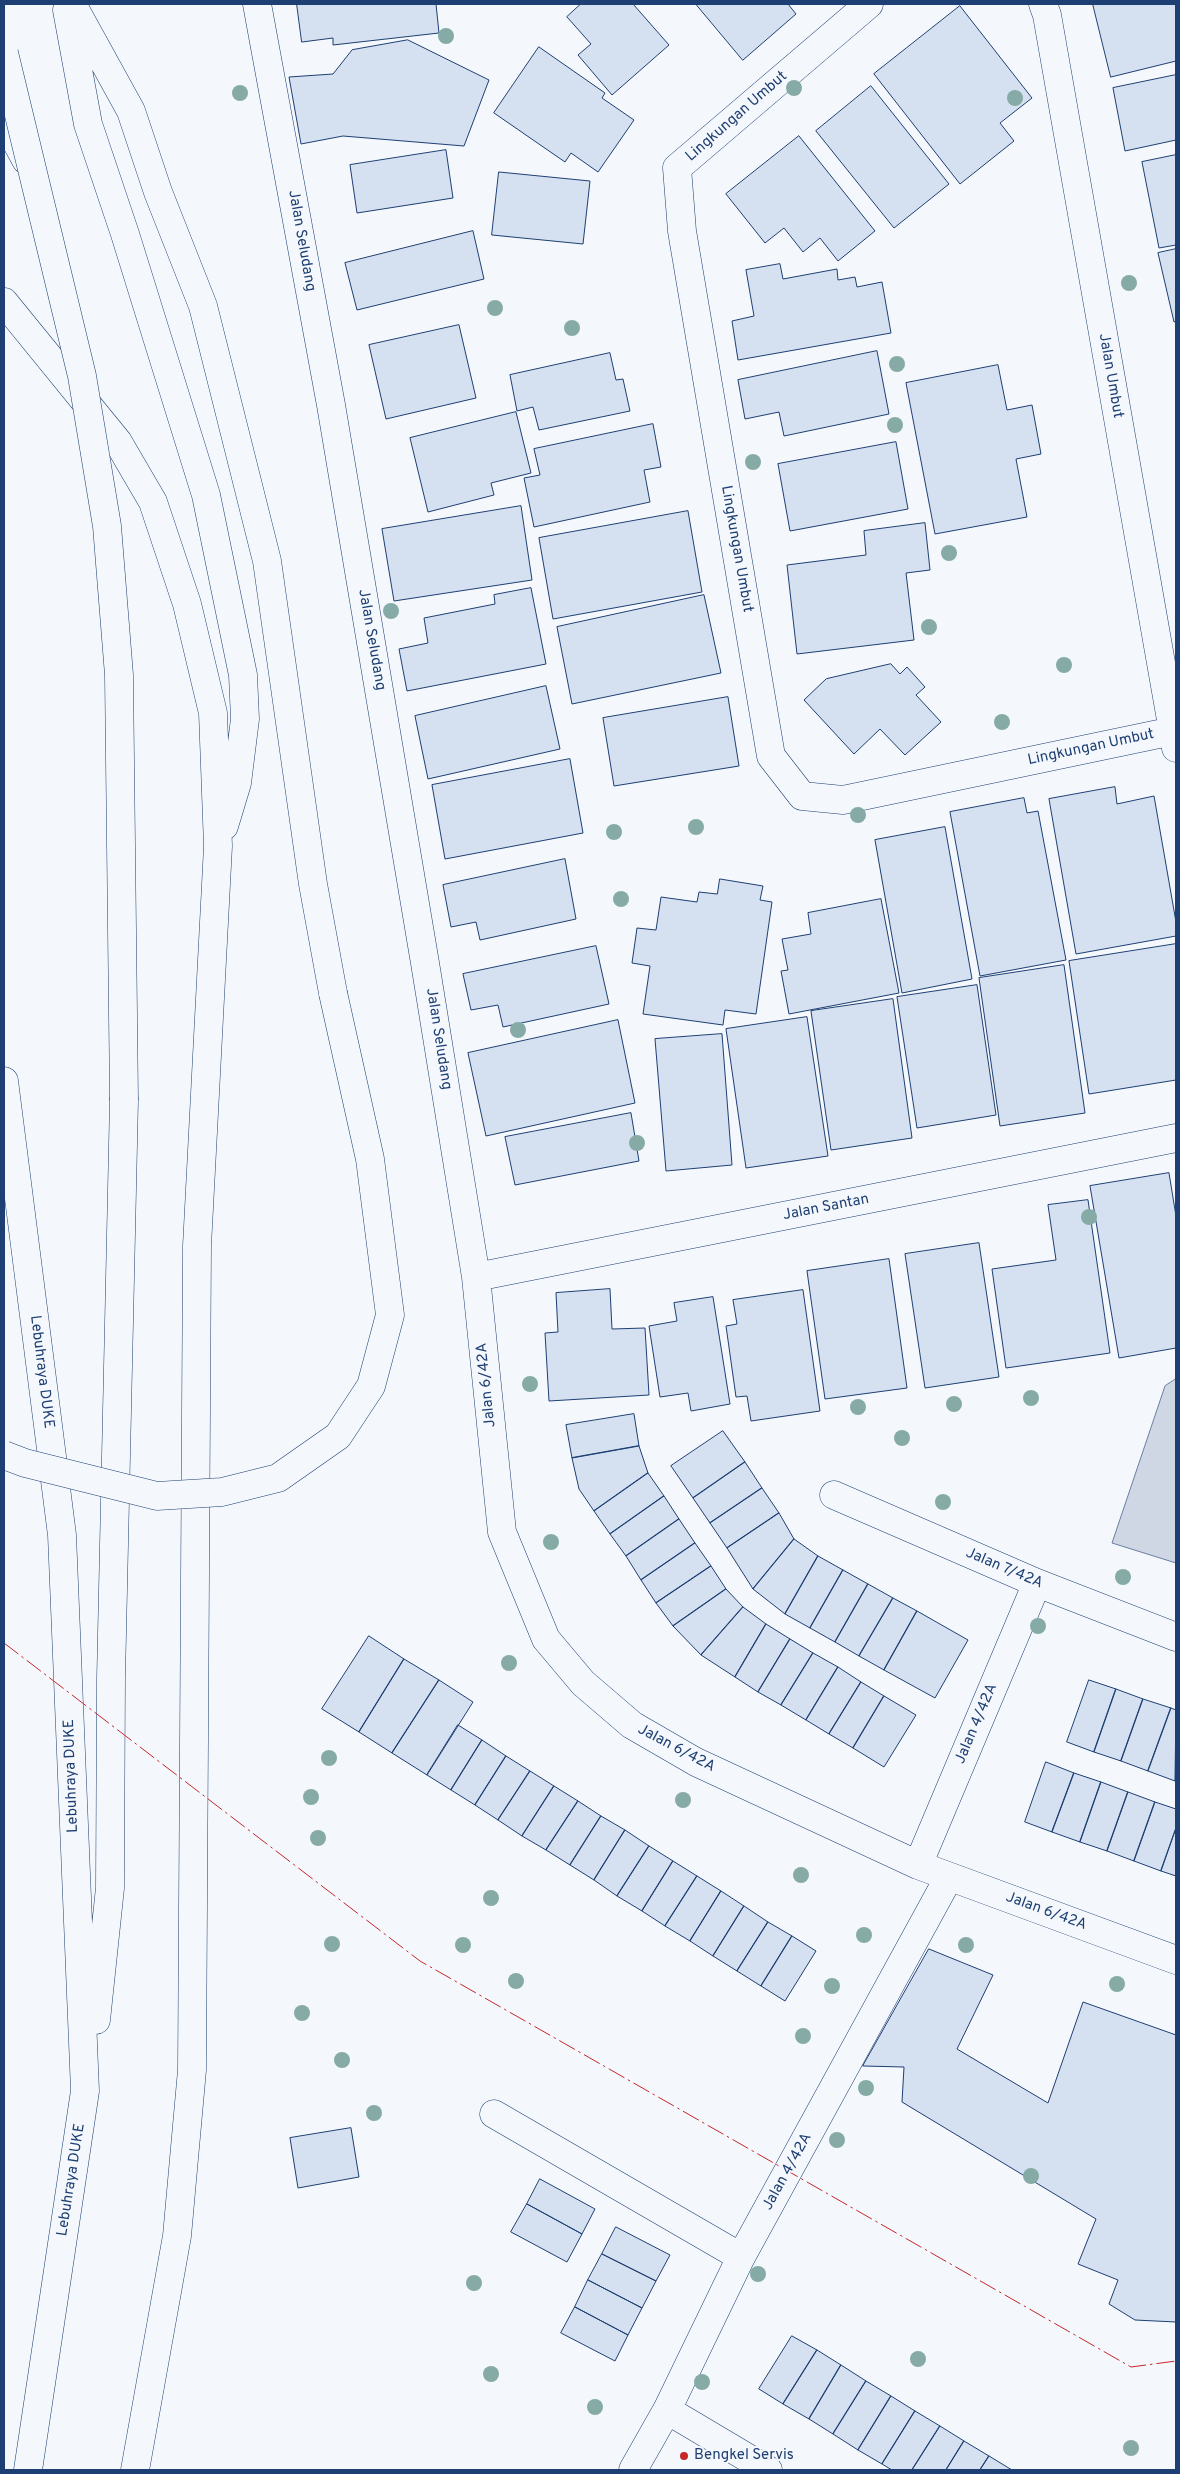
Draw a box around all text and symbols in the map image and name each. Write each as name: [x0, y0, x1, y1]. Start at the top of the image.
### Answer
street label: Lingkungan Umbut: [683, 68, 791, 166]
street label: Jalan Seludang: [283, 189, 319, 293]
street label: Jalan Umbut: [1094, 332, 1126, 420]
street label: Lingkungan Umbut: [716, 484, 756, 614]
street label: Jalan Seludang: [353, 588, 389, 692]
street label: Lingkungan Umbut: [1026, 726, 1156, 770]
street label: Jalan Seludang: [421, 987, 455, 1091]
street label: Jalan Santan: [781, 1191, 871, 1225]
street label: Lebuhraya DUKE: [25, 1314, 57, 1430]
street label: Jalan 6/42A: [474, 1342, 500, 1428]
street label: Jalan 7/42A: [963, 1545, 1045, 1593]
street label: Jalan 4/42A: [952, 1681, 1002, 1767]
street label: Lebuhraya DUKE: [61, 1719, 83, 1833]
street label: Jalan 6/42A: [634, 1721, 718, 1777]
street label: Jalan 6/42A: [1003, 1889, 1089, 1935]
street label: Lebuhraya DUKE: [54, 2122, 90, 2238]
street label: Jalan 4/42A: [759, 2130, 817, 2214]
place label: Bengkel Servis: [694, 2447, 794, 2465]
marker: Bengkel Servis: [678, 2450, 690, 2462]

